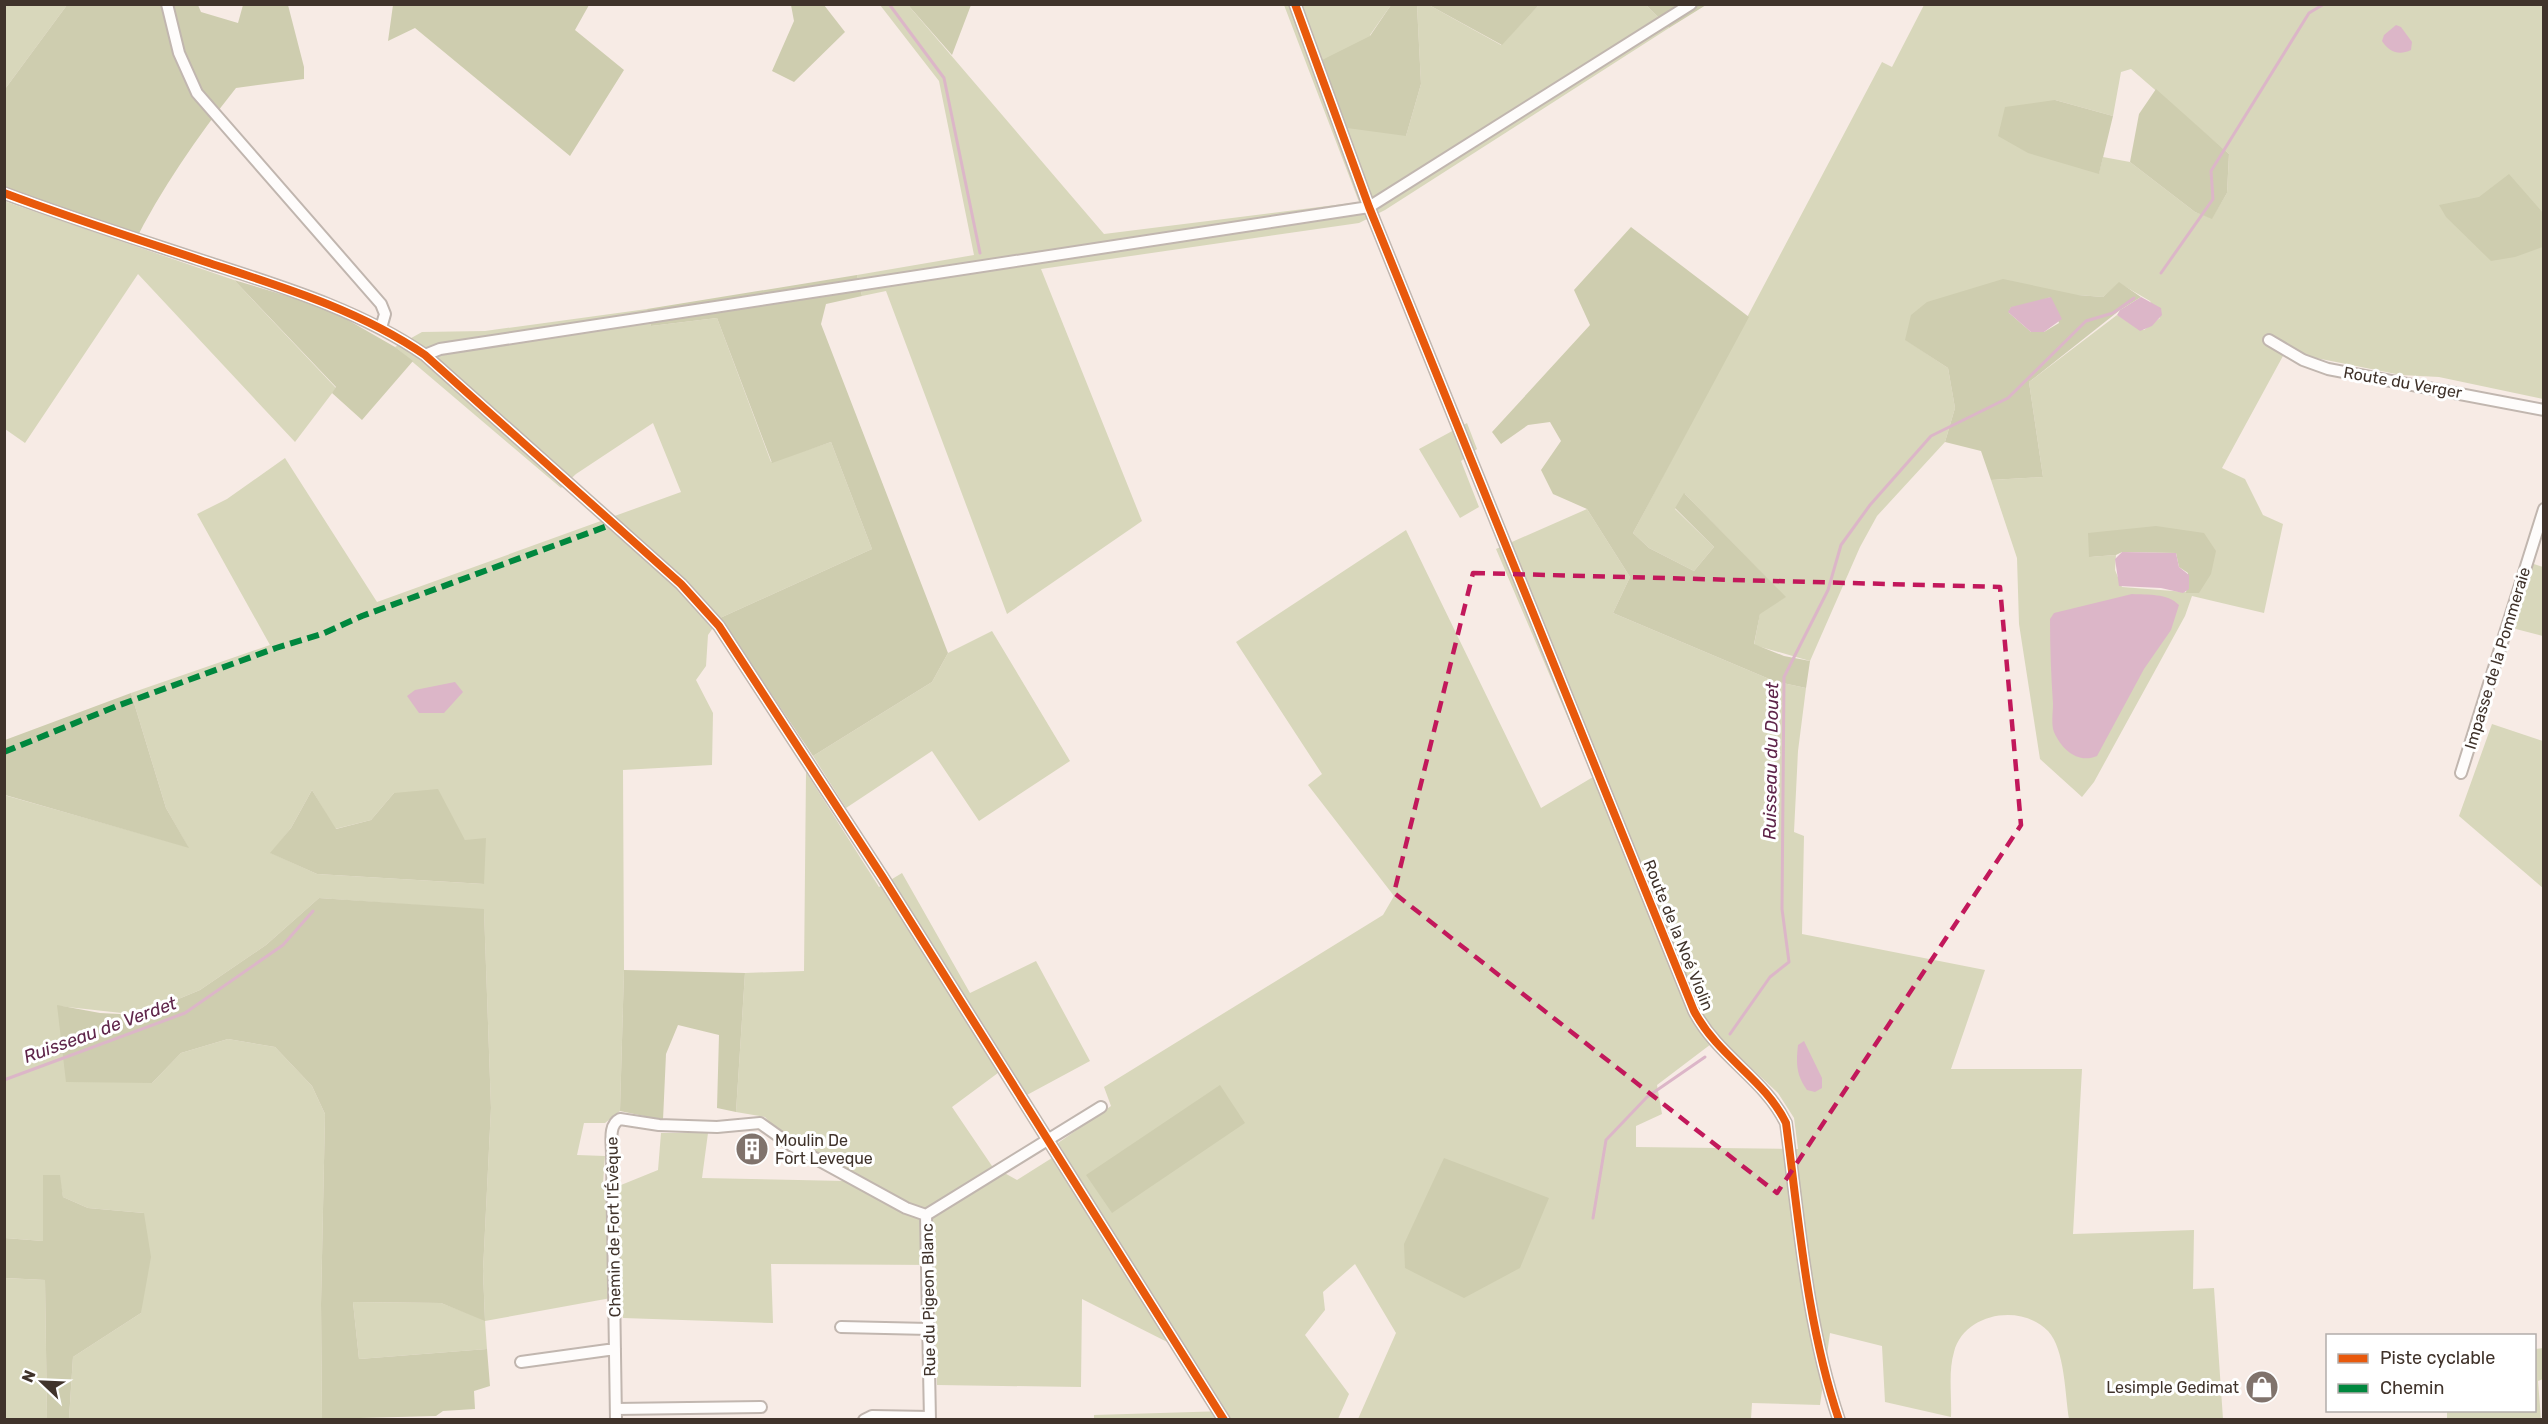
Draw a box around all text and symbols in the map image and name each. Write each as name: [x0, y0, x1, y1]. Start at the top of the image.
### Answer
street label: Route du Verger: [2342, 363, 2464, 402]
street label: Impasse de la Pommeraie: [2461, 565, 2534, 752]
water label: Ruisseau du Douet: [1759, 681, 1783, 840]
street label: Route de la Noé Violin: [1640, 857, 1718, 1013]
water label: Ruisseau de Verdet: [21, 992, 181, 1068]
building icon: Moulin De Fort Leveque: [734, 1131, 770, 1167]
place label: Moulin De Fort Leveque: [775, 1131, 873, 1168]
street label: Chemin de Fort l'Évêque: [602, 1137, 625, 1317]
street label: Rue du Pigeon Blanc: [918, 1223, 939, 1377]
legend: [2326, 1334, 2536, 1412]
text: Piste cyclable: [2380, 1347, 2495, 1369]
north arrow: [12, 1352, 72, 1412]
text: N: [18, 1367, 40, 1385]
shop icon: Lesimple Gedimat: [2244, 1369, 2280, 1405]
text: Chemin: [2380, 1377, 2444, 1399]
place label: Lesimple Gedimat: [2106, 1378, 2239, 1397]

